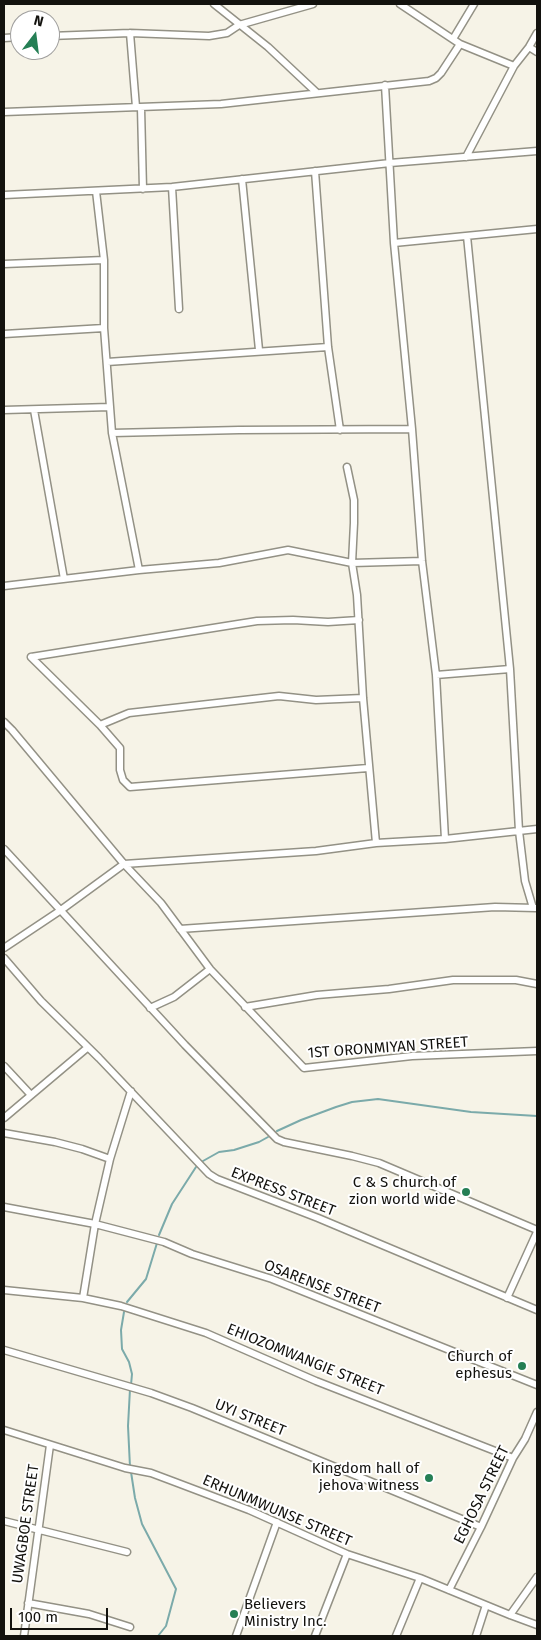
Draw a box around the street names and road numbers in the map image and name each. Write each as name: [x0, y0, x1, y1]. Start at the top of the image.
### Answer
street label: 1ST ORONMIYAN STREET: [307, 1033, 469, 1063]
street label: EXPRESS STREET: [228, 1164, 338, 1220]
street label: OSARENSE STREET: [261, 1257, 383, 1317]
street label: EHIOZOMWANGIE STREET: [224, 1320, 386, 1400]
street label: UYI STREET: [212, 1396, 288, 1440]
street label: EGHOSA STREET: [450, 1443, 514, 1547]
street label: UWAGBOE STREET: [9, 1463, 43, 1585]
street label: ERHUNMWUNSE STREET: [200, 1471, 354, 1551]

